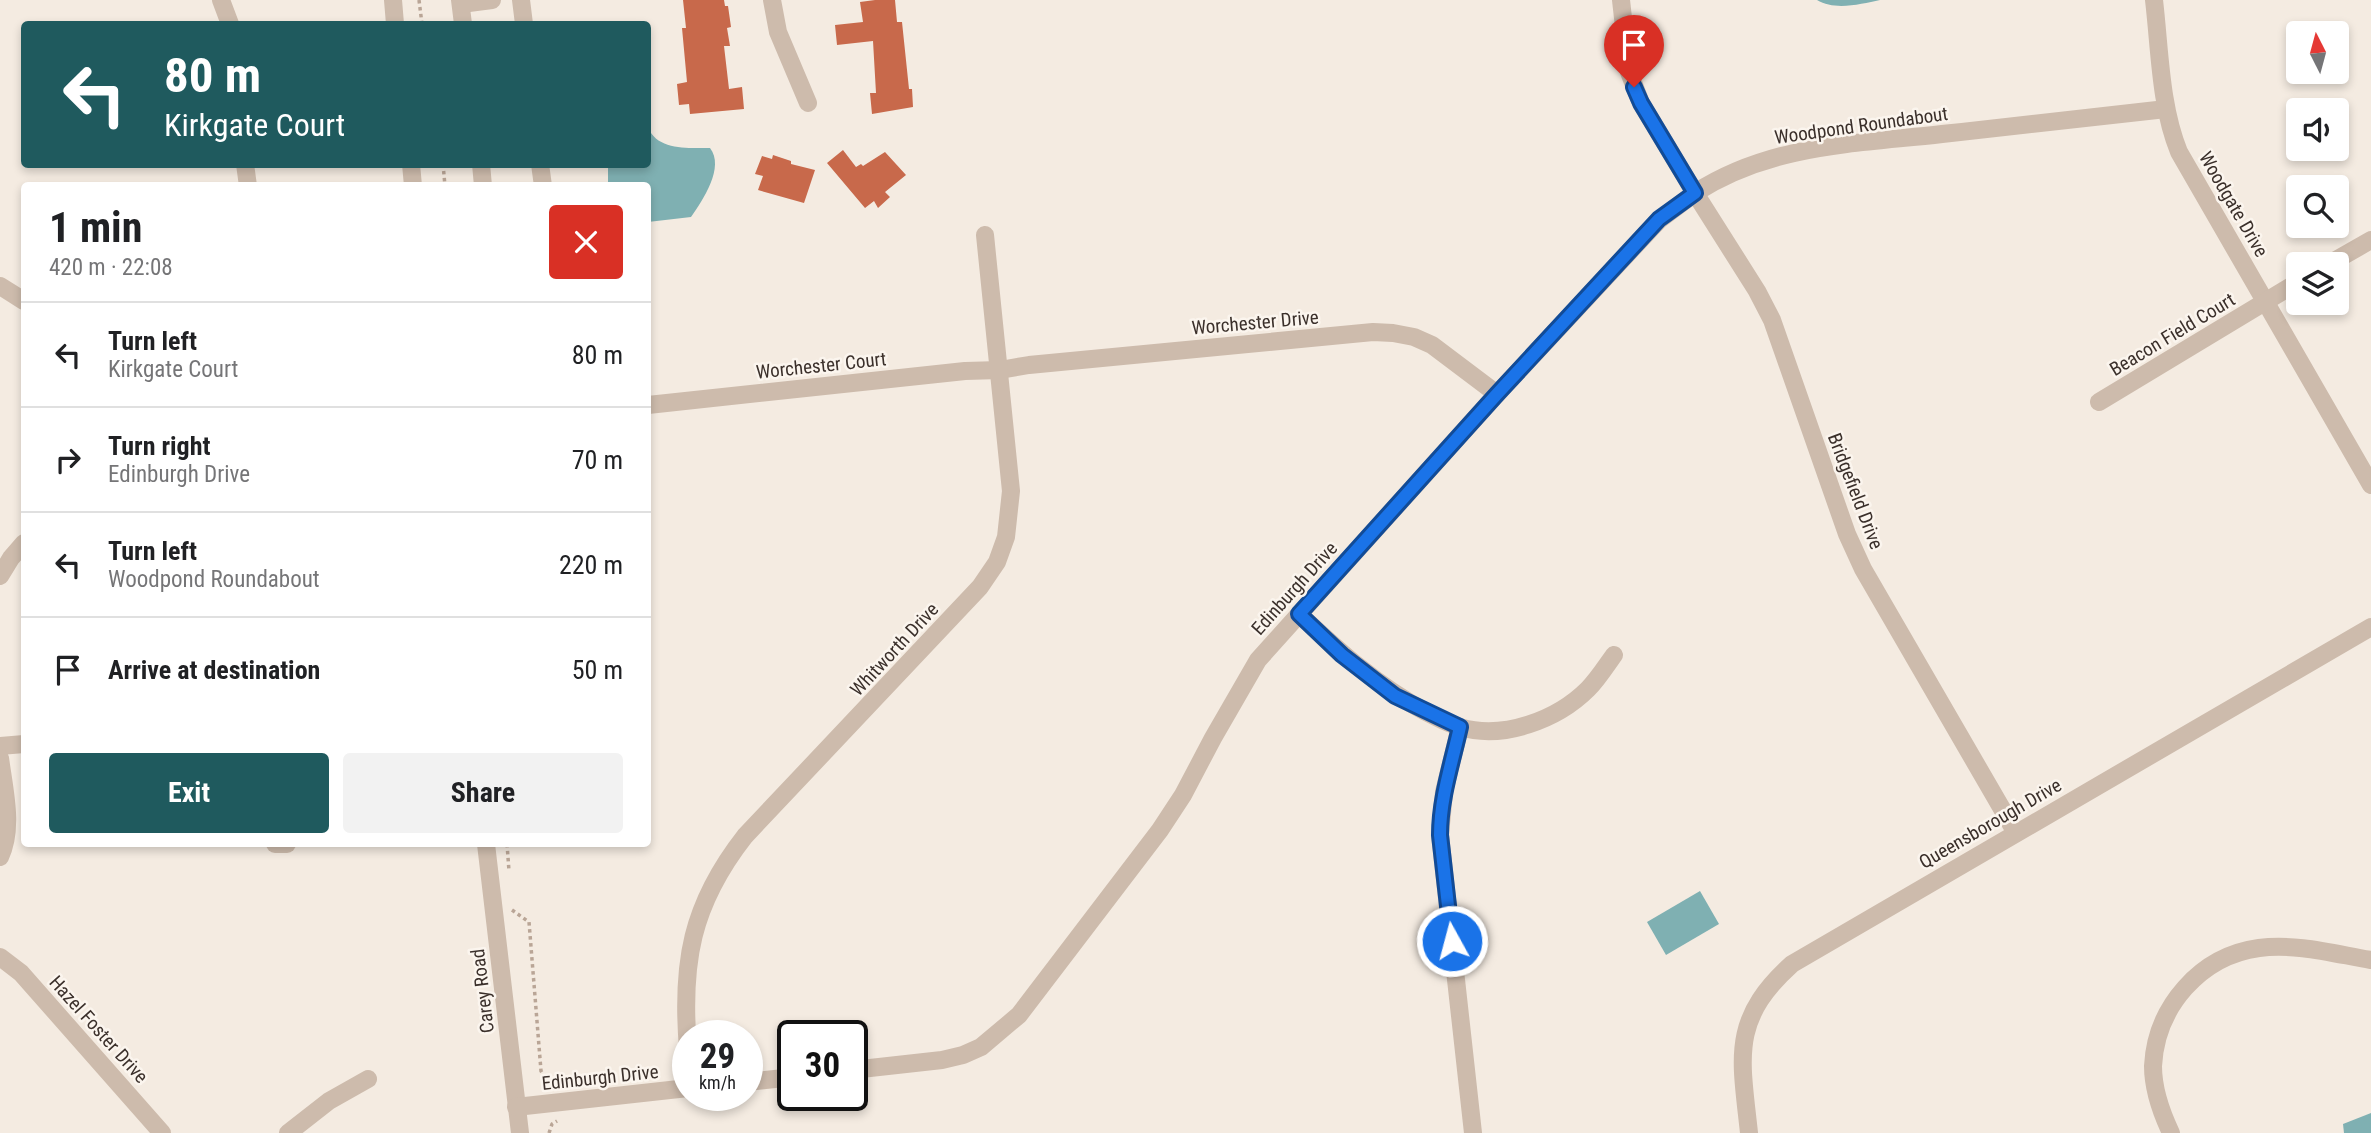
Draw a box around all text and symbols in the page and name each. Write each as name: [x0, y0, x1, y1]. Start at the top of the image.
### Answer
pin: [1604, 15, 1664, 87]
north arrow: [2286, 21, 2348, 84]
map controls: [2286, 21, 2349, 315]
icon: arrive: [1615, 26, 1653, 64]
text: 80 m: [164, 47, 261, 104]
icon: left: [49, 49, 140, 140]
button: sound: [2286, 98, 2349, 161]
street label: Woodpond Roundabout: [1773, 102, 1949, 149]
text: Kirkgate Court: [164, 106, 345, 144]
street label: Woodgate Drive: [2194, 147, 2273, 261]
button: search: [2286, 175, 2349, 238]
text: 1 min: [49, 203, 142, 252]
button: close: [549, 205, 623, 279]
button: layers: [2286, 252, 2349, 315]
text: 420 m · 22:08: [49, 254, 173, 281]
street label: Beacon Field Court: [2105, 288, 2239, 381]
street label: Worchester Drive: [1191, 305, 1320, 340]
text: Turn left: [108, 326, 197, 356]
icon: left: [49, 336, 87, 374]
text: 80 m: [572, 340, 623, 370]
street label: Worchester Court: [755, 347, 887, 384]
text: Kirkgate Court: [108, 356, 238, 383]
street label: Bridgefield Drive: [1823, 430, 1888, 553]
text: Turn right: [108, 431, 210, 461]
icon: right: [49, 441, 87, 479]
text: 70 m: [572, 445, 623, 475]
text: Edinburgh Drive: [108, 461, 250, 488]
text: Turn left: [108, 536, 197, 566]
street label: Edinburgh Drive: [1247, 537, 1342, 640]
icon: left: [49, 546, 87, 584]
text: 220 m: [559, 550, 623, 580]
text: Woodpond Roundabout: [108, 566, 320, 593]
street label: Whitworth Drive: [845, 598, 943, 701]
icon: arrive: [49, 651, 87, 689]
text: Arrive at destination: [108, 655, 320, 685]
text: 50 m: [572, 655, 623, 685]
button: Exit: [49, 753, 329, 833]
button: Share: [343, 753, 623, 833]
street label: Queensborough Drive: [1915, 773, 2066, 873]
position arrow: [1415, 904, 1489, 978]
street label: Carey Road: [466, 948, 499, 1034]
street label: Hazel Foster Drive: [44, 971, 153, 1088]
speed limit sign: 30: [777, 1020, 868, 1111]
text: 29: [700, 1036, 735, 1077]
street label: Edinburgh Drive: [541, 1060, 660, 1095]
text: km/h: [699, 1072, 736, 1093]

